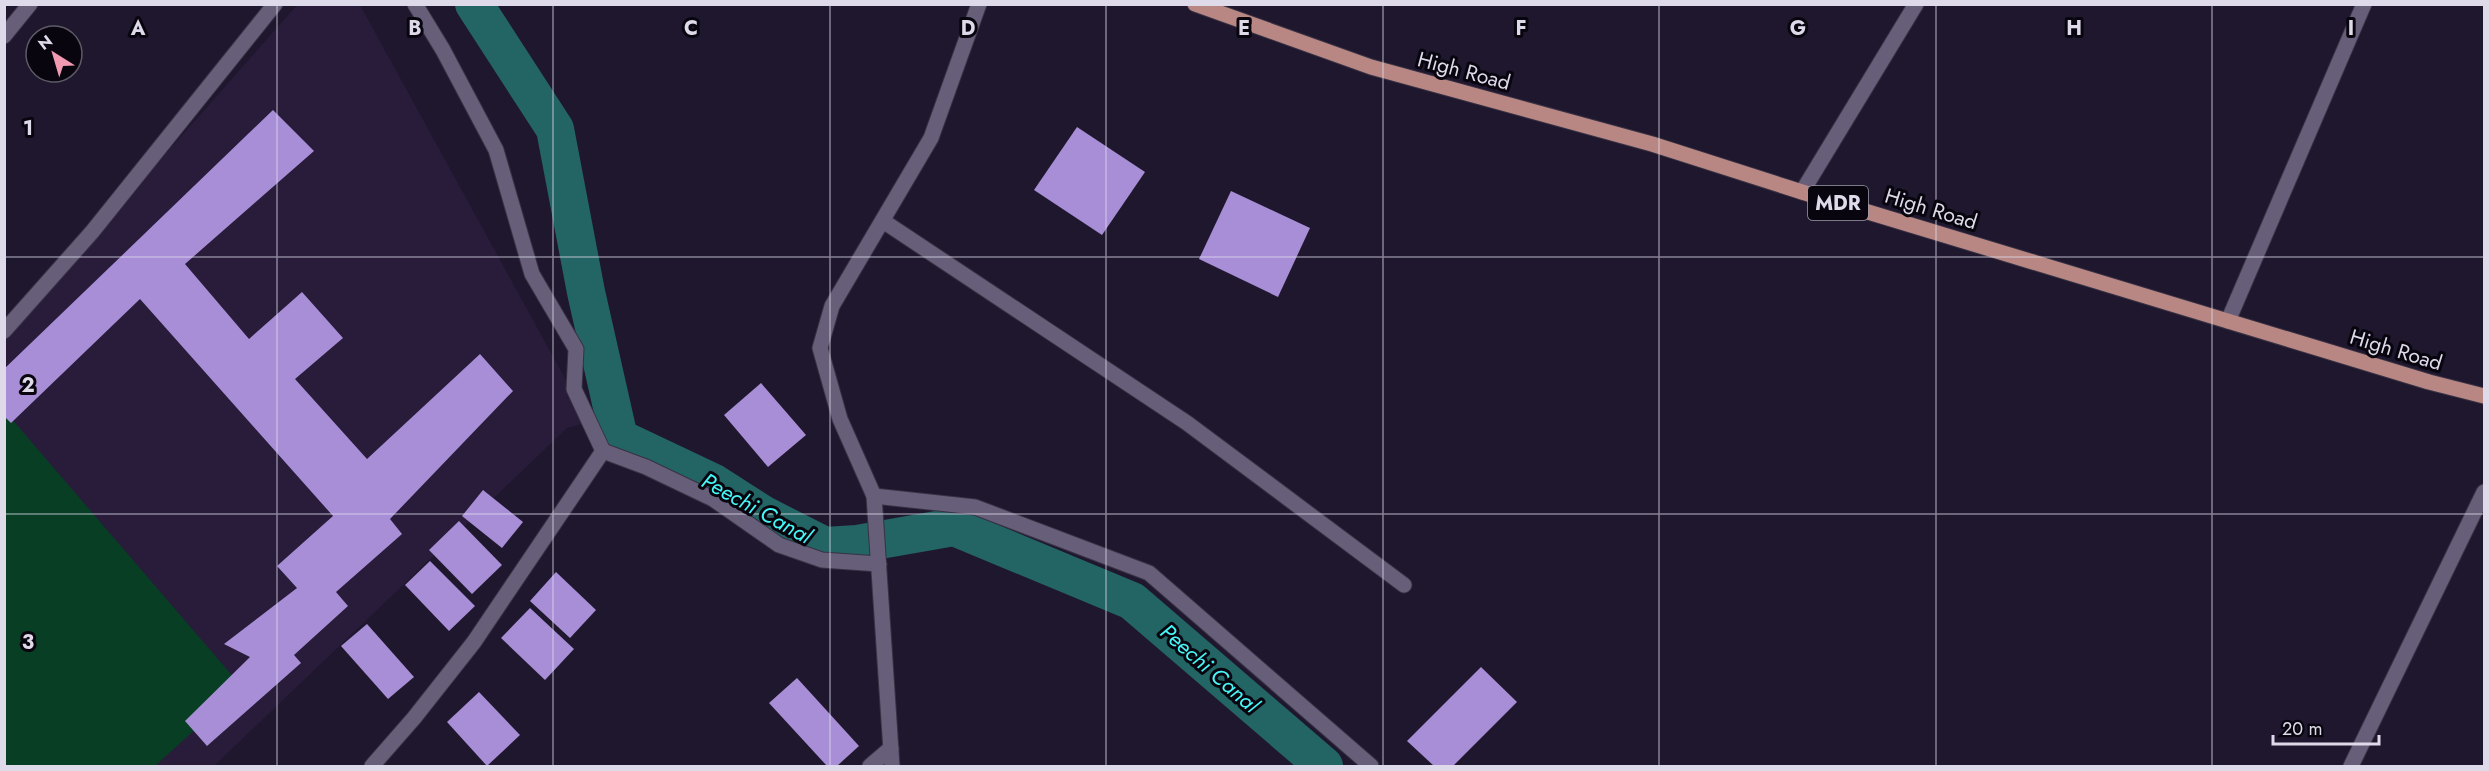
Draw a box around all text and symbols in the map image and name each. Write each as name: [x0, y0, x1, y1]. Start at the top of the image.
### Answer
text: A: [130, 14, 146, 43]
text: B: [408, 14, 422, 43]
text: C: [684, 14, 698, 43]
text: D: [961, 14, 975, 43]
text: E: [1238, 14, 1250, 43]
text: F: [1515, 14, 1527, 43]
text: G: [1790, 14, 1806, 43]
text: H: [2066, 14, 2082, 43]
text: I: [2348, 14, 2354, 43]
north arrow: [24, 24, 84, 84]
text: N: [33, 29, 57, 55]
street label: High Road: [1414, 44, 1514, 98]
text: 1: [23, 114, 33, 143]
street label: High Road: [1881, 181, 1981, 237]
road number: MDR: [1808, 186, 1868, 220]
street label: High Road: [2346, 322, 2446, 378]
text: 2: [21, 371, 35, 400]
water label: Peechi Canal: [696, 465, 819, 552]
water label: Peechi Canal: [1154, 616, 1267, 721]
text: 3: [22, 628, 34, 657]
scale bar: [2273, 708, 2380, 746]
text: 20 m: [2282, 716, 2322, 742]

